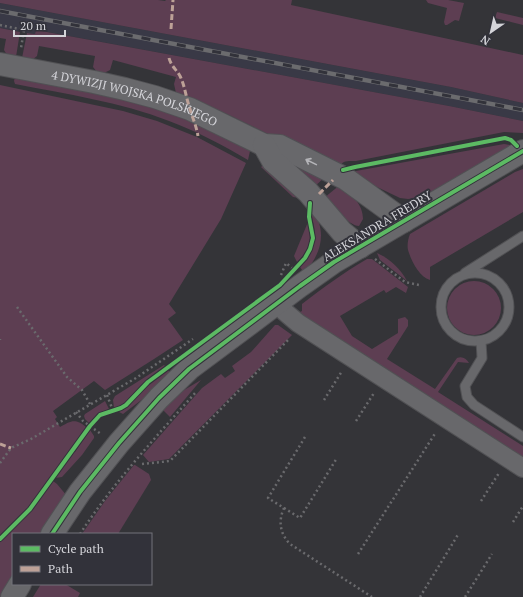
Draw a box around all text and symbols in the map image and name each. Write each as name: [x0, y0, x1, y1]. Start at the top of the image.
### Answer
scale bar: [14, 12, 65, 38]
north arrow: [471, 12, 511, 52]
text: 20 m: [20, 18, 47, 33]
text: N: [477, 32, 493, 48]
street label: 4 DYWIZJI WOJSKA POLSKIEGO: [50, 67, 220, 129]
one-way arrow: [306, 158, 318, 165]
street label: ALEKSANDRA FREDRY: [320, 187, 434, 264]
legend: [12, 533, 152, 585]
text: Cycle path: [48, 541, 104, 556]
text: Path: [48, 561, 73, 576]

